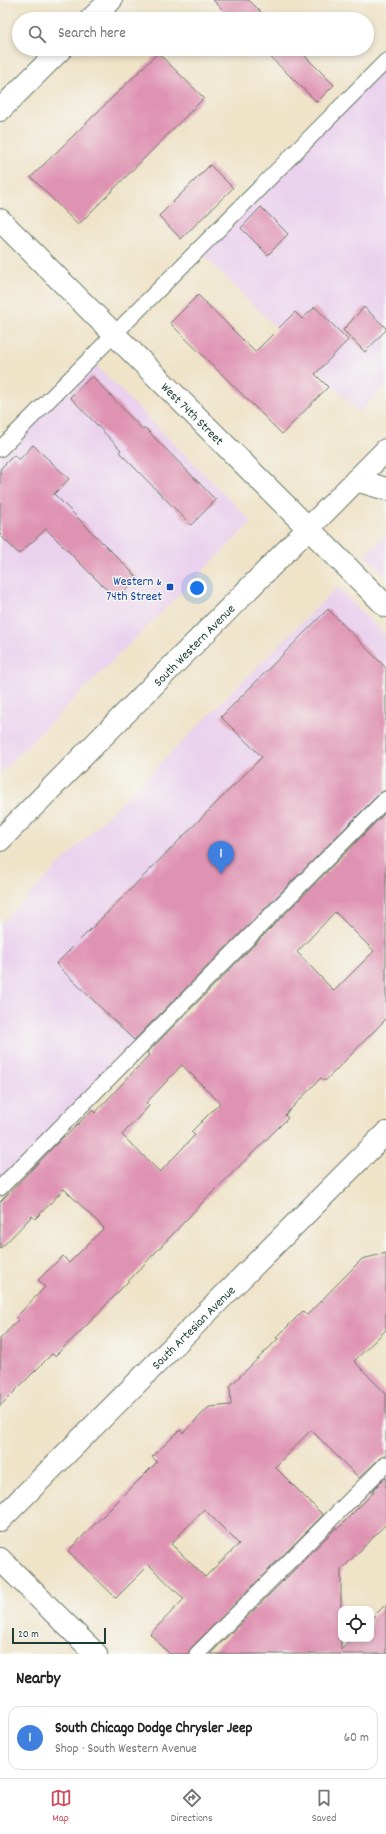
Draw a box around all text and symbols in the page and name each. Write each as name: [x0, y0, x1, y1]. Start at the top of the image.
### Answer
search box: [12, 12, 374, 56]
icon: search: [26, 23, 48, 45]
text: Search here: [58, 23, 126, 45]
street label: West 74th Street: [155, 379, 227, 451]
place label: Western & 74th Street: [106, 573, 162, 607]
your location: [187, 578, 207, 598]
marker: Western & 74th Street: [165, 582, 175, 592]
street label: South Western Avenue: [150, 600, 241, 692]
pin: 1: [208, 841, 234, 874]
street label: South Artesian Avenue: [148, 1282, 241, 1375]
map controls: [338, 1606, 374, 1642]
button: locate: [338, 1606, 374, 1642]
scale bar: [12, 1626, 106, 1645]
text: 20 m: [18, 1627, 39, 1643]
text: Nearby: [16, 1668, 60, 1692]
text: South Chicago Dodge Chrysler Jeep: [55, 1718, 252, 1740]
text: 1: [29, 1729, 31, 1748]
text: 60 m: [344, 1729, 369, 1748]
text: Shop · South Western Avenue: [55, 1740, 197, 1759]
tab: Map: [50, 1787, 72, 1827]
tab: Directions: [171, 1787, 213, 1827]
tab: Saved: [312, 1787, 336, 1827]

